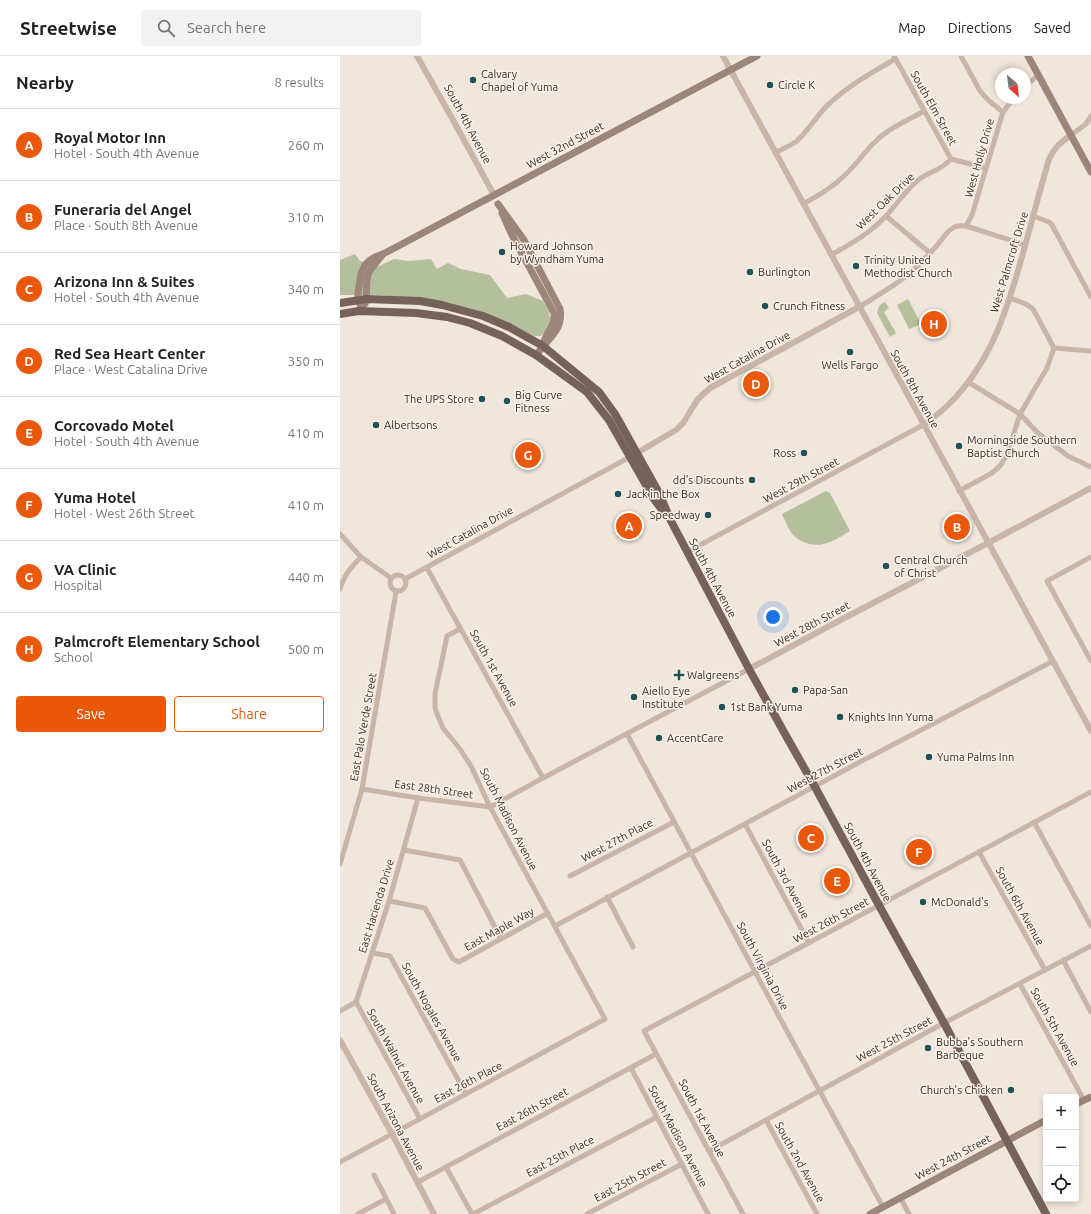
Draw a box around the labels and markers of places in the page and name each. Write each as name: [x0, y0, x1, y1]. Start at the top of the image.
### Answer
place label: Calvary Chapel of Yuma: [481, 68, 558, 93]
marker: Calvary Chapel of Yuma: [468, 75, 478, 85]
place label: Circle K: [778, 79, 815, 91]
marker: Circle K: [765, 80, 775, 90]
place label: Howard Johnson by Wyndham Yuma: [510, 240, 604, 265]
marker: Howard Johnson by Wyndham Yuma: [497, 247, 507, 257]
place label: Trinity United Methodist Church: [864, 254, 952, 279]
marker: Trinity United Methodist Church: [851, 261, 861, 271]
place label: Burlington: [758, 266, 811, 278]
marker: Burlington: [745, 267, 755, 277]
place label: Crunch Fitness: [773, 300, 845, 312]
marker: Crunch Fitness: [760, 301, 770, 311]
pin: H: [921, 309, 947, 339]
marker: Wells Fargo: [845, 347, 855, 357]
place label: Wells Fargo: [821, 359, 879, 371]
pin: D: [743, 369, 769, 399]
place label: Big Curve Fitness: [515, 389, 562, 414]
place label: The UPS Store: [404, 393, 474, 405]
marker: The UPS Store: [477, 394, 487, 404]
marker: Big Curve Fitness: [502, 396, 512, 406]
place label: Albertsons: [384, 419, 438, 431]
marker: Albertsons: [371, 420, 381, 430]
place label: Morningside Southern Baptist Church: [967, 434, 1077, 459]
pin: G: [515, 440, 541, 470]
marker: Morningside Southern Baptist Church: [954, 441, 964, 451]
place label: Ross: [773, 447, 796, 459]
marker: Ross: [799, 448, 809, 458]
place label: dd's Discounts: [673, 474, 744, 486]
marker: dd's Discounts: [747, 475, 757, 485]
place label: Jack in the Box: [626, 488, 700, 500]
marker: Jack in the Box: [613, 489, 623, 499]
place label: Speedway: [650, 509, 701, 521]
marker: Speedway: [703, 510, 713, 520]
pin: A: [616, 511, 642, 541]
pin: B: [944, 512, 970, 542]
place label: Central Church of Christ: [894, 554, 967, 579]
marker: Central Church of Christ: [881, 561, 891, 571]
place label: Walgreens: [687, 669, 739, 681]
marker: Walgreens: [674, 670, 684, 680]
place label: Papa-San: [803, 684, 848, 696]
place label: Aiello Eye Institute: [642, 685, 690, 710]
marker: Papa-San: [790, 685, 800, 695]
marker: Aiello Eye Institute: [629, 692, 639, 702]
place label: 1st Bank Yuma: [730, 701, 802, 713]
marker: 1st Bank Yuma: [717, 702, 727, 712]
place label: Knights Inn Yuma: [848, 711, 933, 723]
marker: Knights Inn Yuma: [835, 712, 845, 722]
place label: AccentCare: [667, 732, 724, 744]
marker: AccentCare: [654, 733, 664, 743]
place label: Yuma Palms Inn: [937, 751, 1014, 763]
marker: Yuma Palms Inn: [924, 752, 934, 762]
pin: C: [798, 823, 824, 853]
pin: F: [906, 837, 932, 867]
pin: E: [824, 866, 850, 896]
place label: McDonald's: [931, 896, 989, 908]
marker: McDonald's: [918, 897, 928, 907]
place label: Bubba's Southern Barbeque: [936, 1036, 1023, 1061]
marker: Bubba's Southern Barbeque: [923, 1043, 933, 1053]
place label: Church's Chicken: [920, 1084, 1003, 1096]
marker: Church's Chicken: [1006, 1085, 1016, 1095]

